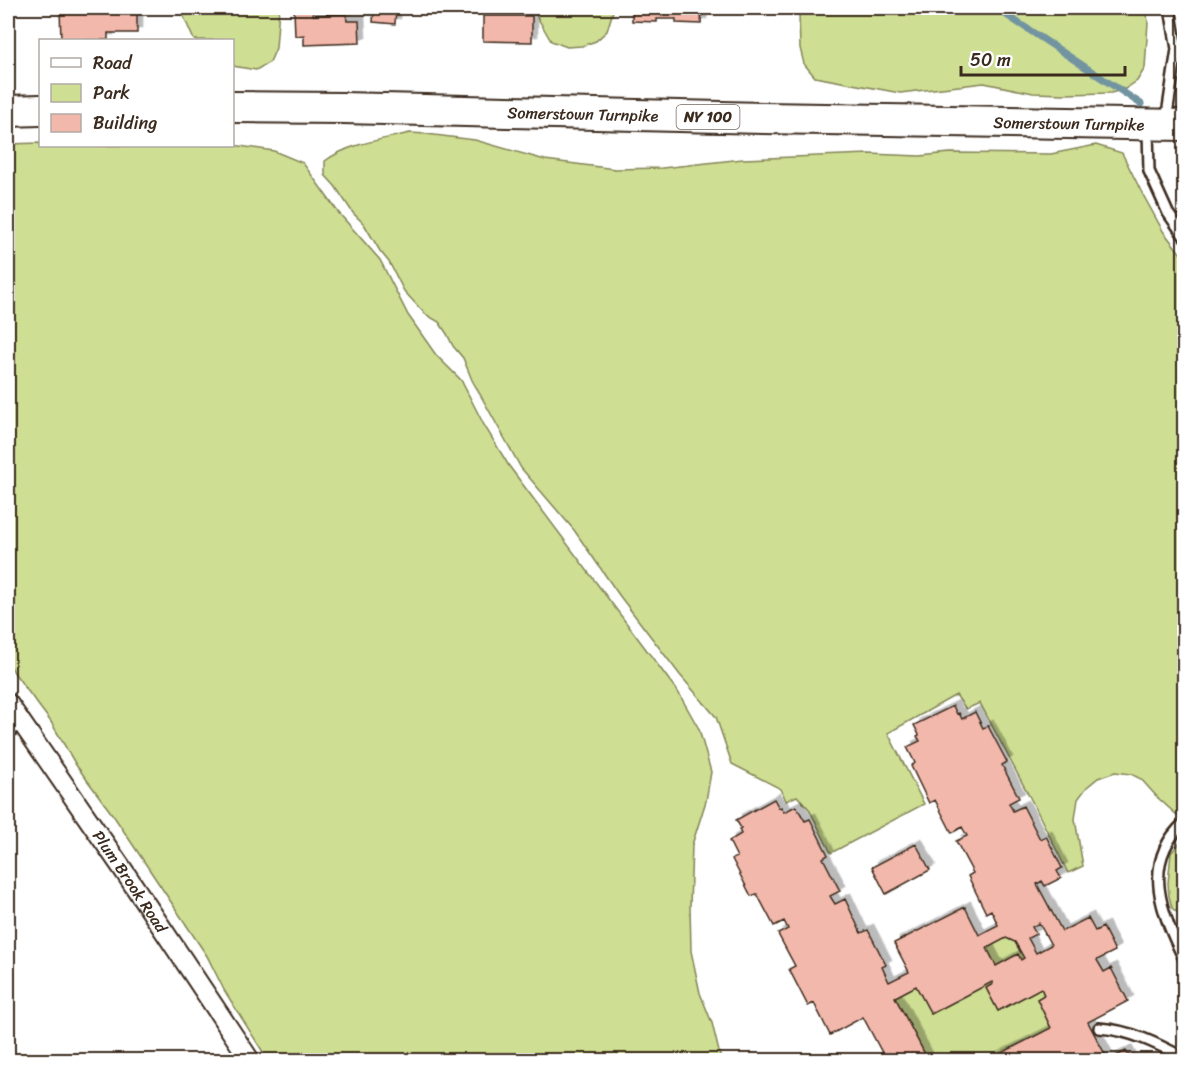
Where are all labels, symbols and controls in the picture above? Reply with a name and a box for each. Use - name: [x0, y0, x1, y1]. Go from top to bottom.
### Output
- legend: [39, 39, 234, 147]
- scale bar: [961, 39, 1124, 77]
- text: 50 m: [970, 44, 1011, 76]
- text: Road: [93, 47, 133, 79]
- text: Park: [93, 77, 130, 109]
- street label: Somerstown Turnpike: [507, 98, 659, 131]
- road number: NY 100: [676, 105, 740, 129]
- text: Building: [93, 107, 157, 139]
- street label: Somerstown Turnpike: [993, 108, 1145, 139]
- street label: Plum Brook Road: [85, 824, 176, 940]

